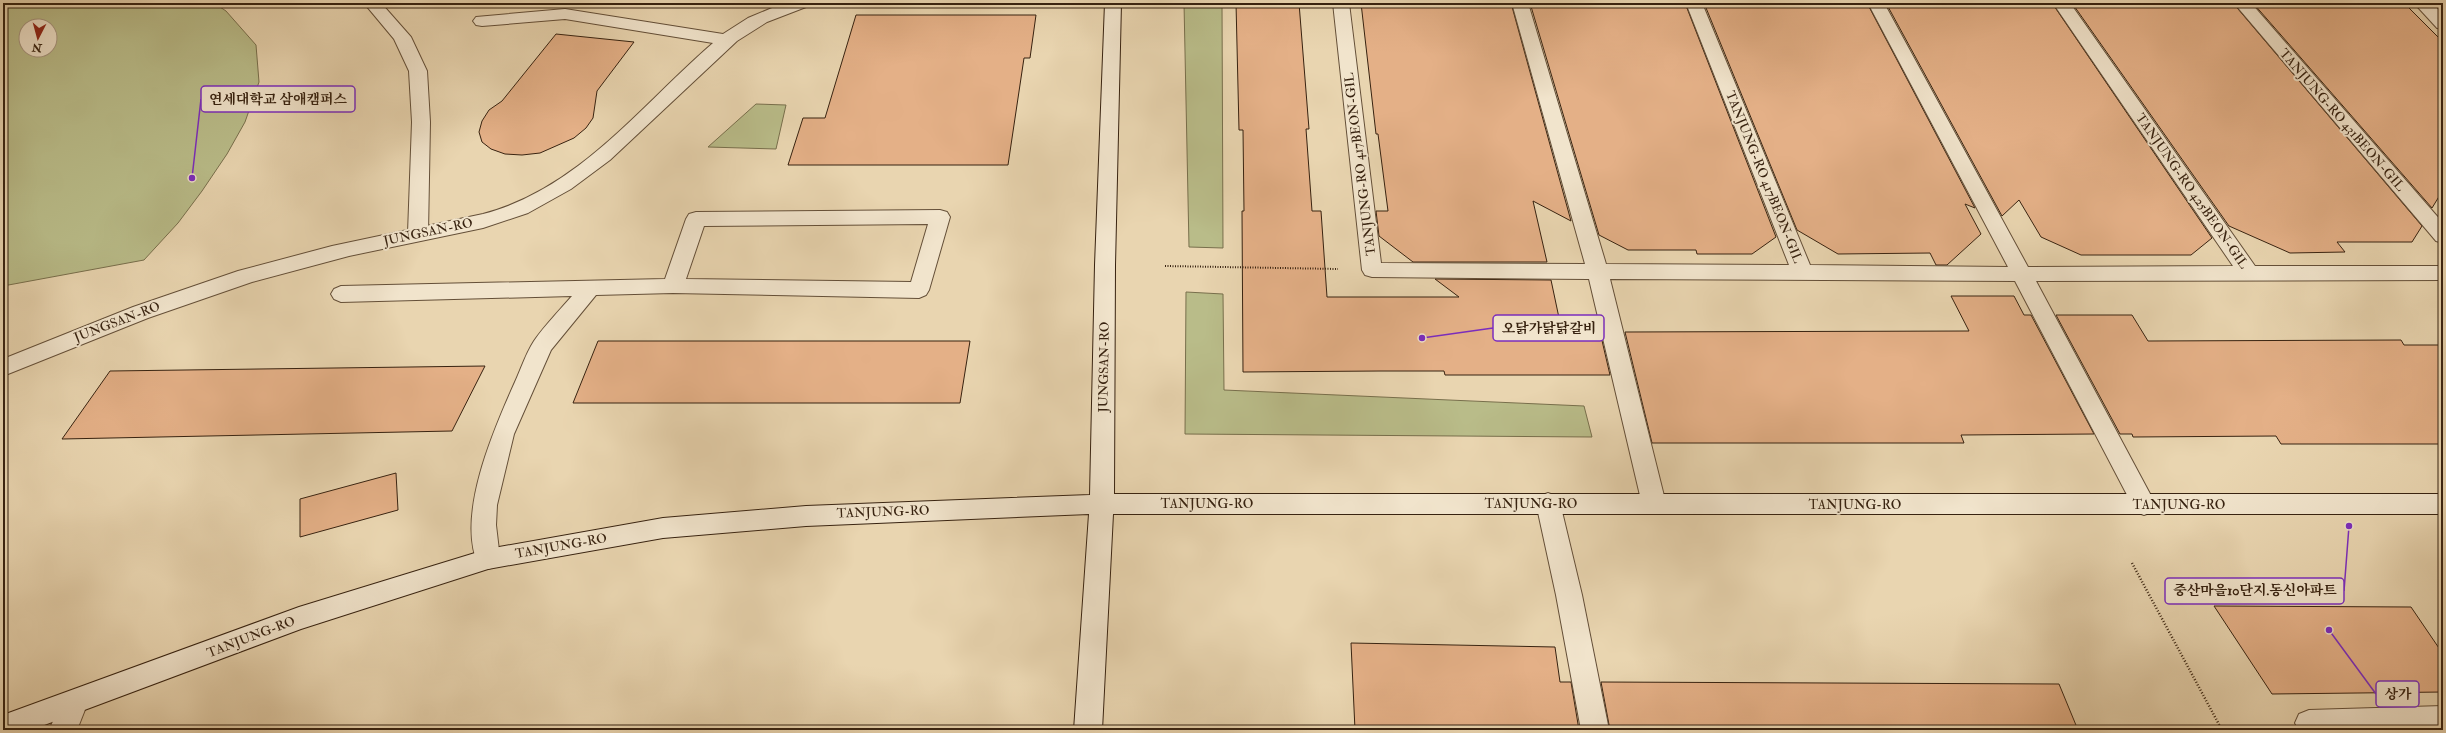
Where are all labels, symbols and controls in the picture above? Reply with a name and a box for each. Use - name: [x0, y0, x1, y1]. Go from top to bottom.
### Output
- north arrow: [18, 18, 58, 58]
- text: N: [30, 40, 44, 55]
- street label: TANJUNG-RO 431BEON-GIL: [2276, 46, 2408, 195]
- street label: TANJUNG-RO 417BEON-GIL: [1341, 71, 1379, 256]
- callout: 연세대학교 삼애캠퍼스: [201, 86, 355, 112]
- street label: TANJUNG-RO 417BEON-GIL: [1722, 89, 1806, 266]
- text: 연세대학교 삼애캠퍼스: [209, 91, 348, 108]
- street label: TANJUNG-RO 425BEON-GIL: [2132, 110, 2252, 272]
- street label: JUNGSAN-RO: [381, 215, 474, 249]
- street label: JUNGSAN-RO: [71, 298, 162, 346]
- callout: 오닭가닭닭갈비: [1493, 315, 1604, 341]
- text: 오닭가닭닭갈비: [1502, 320, 1596, 337]
- street label: JUNGSAN-RO: [1095, 321, 1113, 414]
- street label: TANJUNG-RO: [1161, 496, 1253, 512]
- street label: TANJUNG-RO: [1485, 496, 1577, 512]
- street label: TANJUNG-RO: [1809, 497, 1901, 513]
- street label: TANJUNG-RO: [2133, 497, 2225, 513]
- street label: TANJUNG-RO: [836, 502, 930, 522]
- street label: TANJUNG-RO: [514, 530, 608, 562]
- callout: 중산마을10단지.동신아파트: [2165, 578, 2344, 604]
- text: 중산마을10단지.동신아파트: [2173, 582, 2337, 599]
- street label: TANJUNG-RO: [205, 613, 297, 661]
- callout: 상가: [2376, 681, 2419, 707]
- text: 상가: [2384, 686, 2412, 703]

